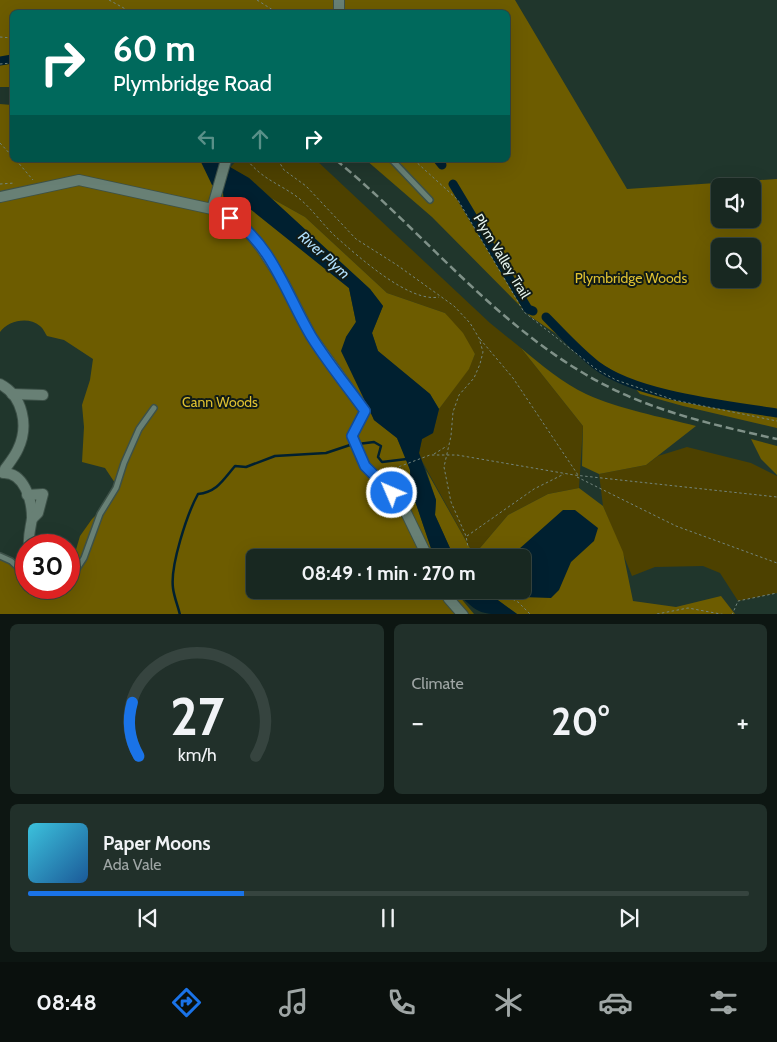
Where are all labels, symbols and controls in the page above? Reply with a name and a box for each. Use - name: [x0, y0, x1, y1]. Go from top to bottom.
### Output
- text: 60 m: [113, 27, 196, 70]
- icon: right: [30, 30, 95, 95]
- text: Plymbridge Road: [113, 70, 272, 97]
- icon: left: [193, 125, 221, 153]
- icon: ahead: [246, 125, 274, 153]
- icon: right: [299, 125, 327, 153]
- map controls: [711, 178, 761, 288]
- button: sound: [711, 178, 761, 228]
- pin: [209, 197, 251, 239]
- icon: arrive: [216, 204, 244, 232]
- street label: Plym Valley Trail: [470, 210, 535, 302]
- water label: River Plym: [295, 227, 353, 283]
- button: search: [711, 238, 761, 288]
- park label: Plymbridge Woods: [575, 269, 687, 287]
- park label: Cann Woods: [182, 393, 258, 411]
- position arrow: [365, 466, 417, 518]
- speed limit sign: 30: [15, 534, 80, 599]
- text: 08:49 · 1 min · 270 m: [301, 562, 476, 585]
- text: Climate: [412, 674, 464, 693]
- text: 27: [170, 685, 224, 748]
- text: 20°: [551, 698, 609, 745]
- text: −: [412, 705, 424, 739]
- text: +: [737, 705, 749, 739]
- text: km/h: [177, 744, 216, 765]
- text: Paper Moons: [103, 832, 211, 855]
- text: Ada Vale: [103, 855, 162, 874]
- icon: previous: [134, 904, 162, 932]
- icon: pause: [374, 904, 402, 932]
- icon: next: [615, 904, 643, 932]
- icon: directions: [169, 985, 204, 1020]
- icon: music: [276, 985, 311, 1020]
- icon: phone: [384, 985, 419, 1020]
- icon: climate: [491, 985, 526, 1020]
- icon: car: [598, 985, 633, 1020]
- icon: filters: [706, 985, 741, 1020]
- text: 08:48: [36, 989, 97, 1016]

